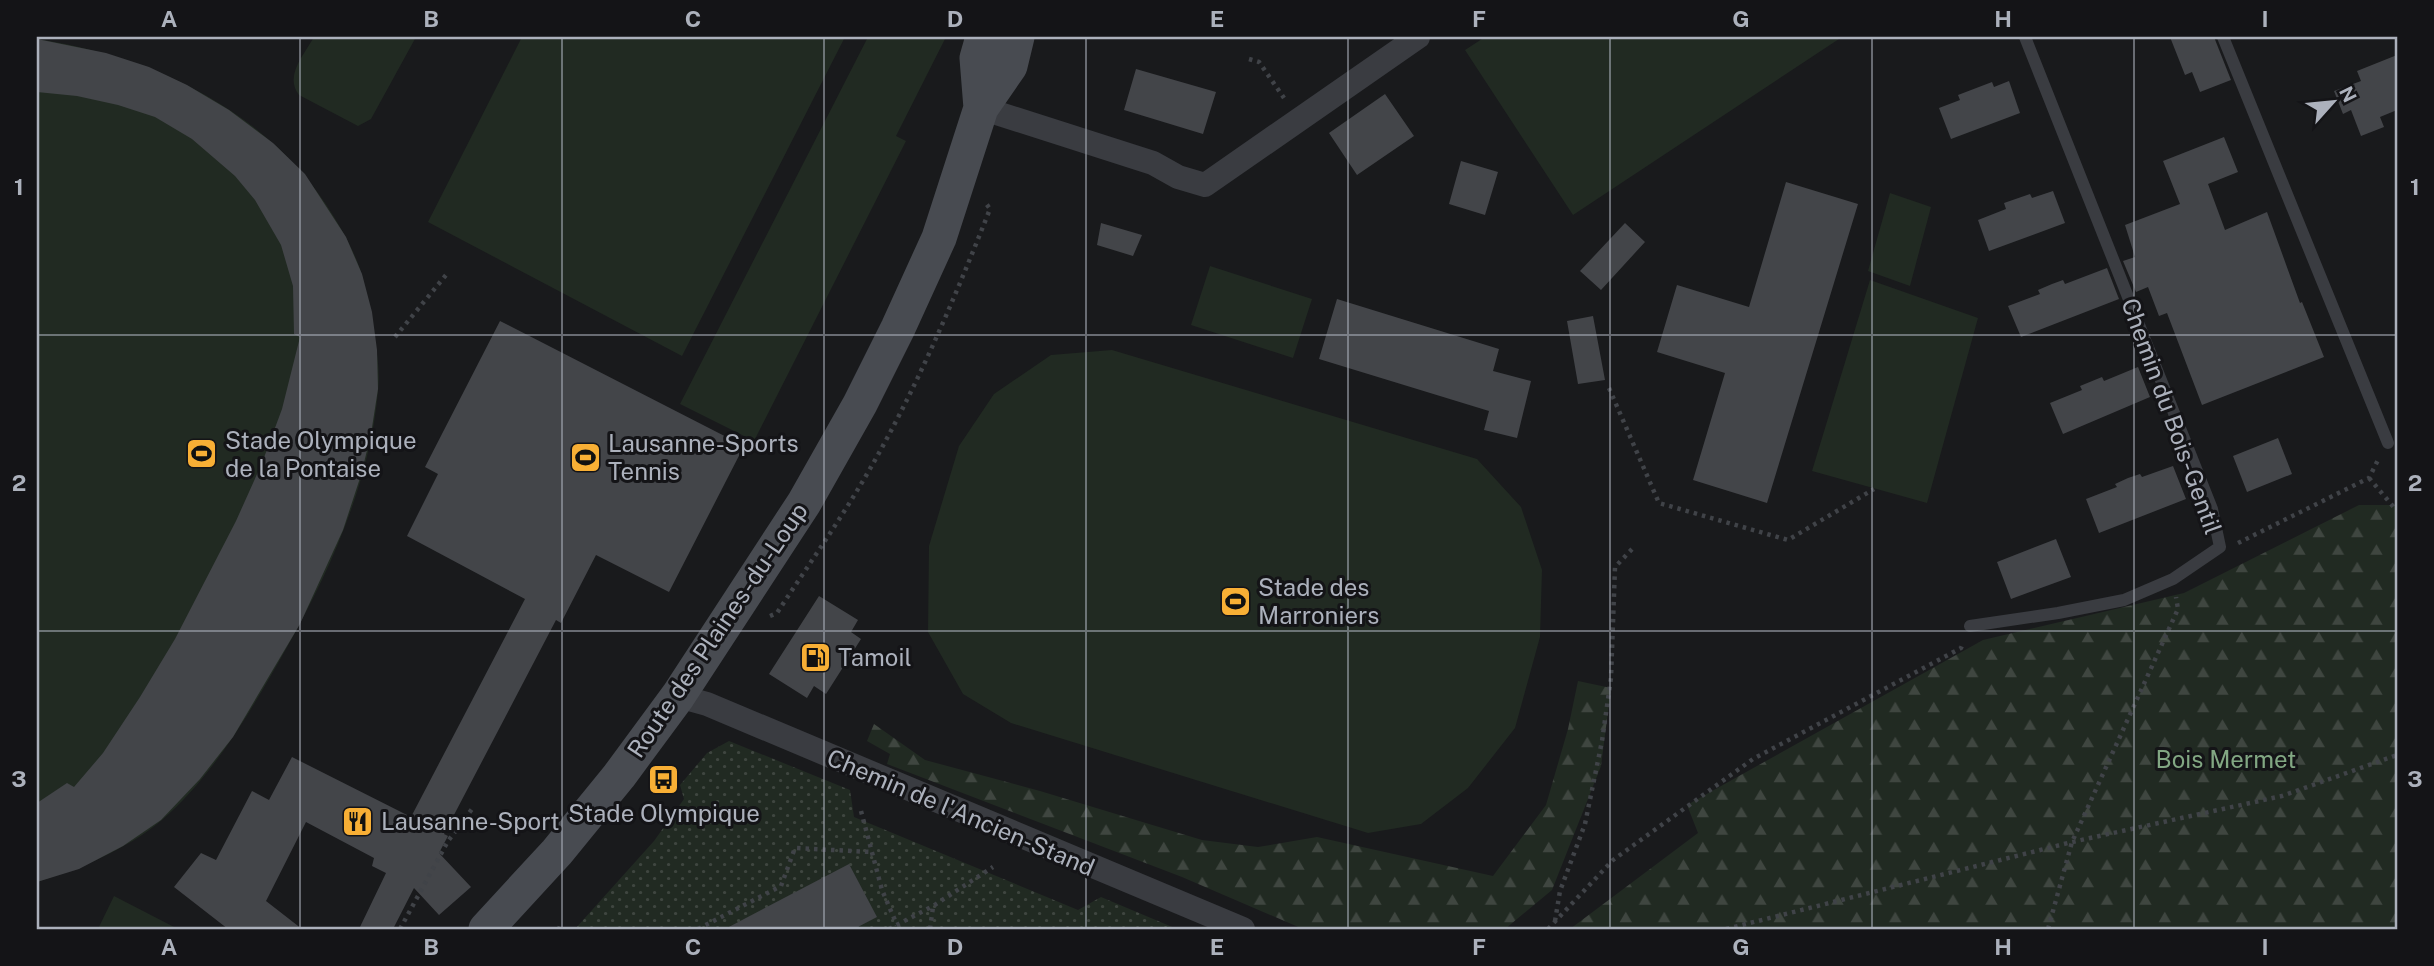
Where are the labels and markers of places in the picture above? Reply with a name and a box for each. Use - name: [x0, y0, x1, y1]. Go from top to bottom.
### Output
- place label: Stade Olympique de la Pontaise: [225, 426, 417, 482]
- place label: Lausanne-Sports Tennis: [608, 429, 799, 485]
- sports icon: Stade Olympique de la Pontaise: [185, 437, 219, 471]
- sports icon: Lausanne-Sports Tennis: [568, 440, 602, 474]
- place label: Stade des Marroniers: [1258, 573, 1379, 629]
- sports icon: Stade des Marroniers: [1218, 584, 1252, 618]
- fuel station icon: Tamoil: [798, 640, 832, 674]
- place label: Tamoil: [838, 643, 912, 671]
- bus stop icon: Stade Olympique: [647, 762, 681, 796]
- place label: Stade Olympique: [568, 799, 760, 827]
- restaurant icon: Lausanne-Sport: [341, 804, 375, 838]
- place label: Lausanne-Sport: [381, 807, 560, 835]

